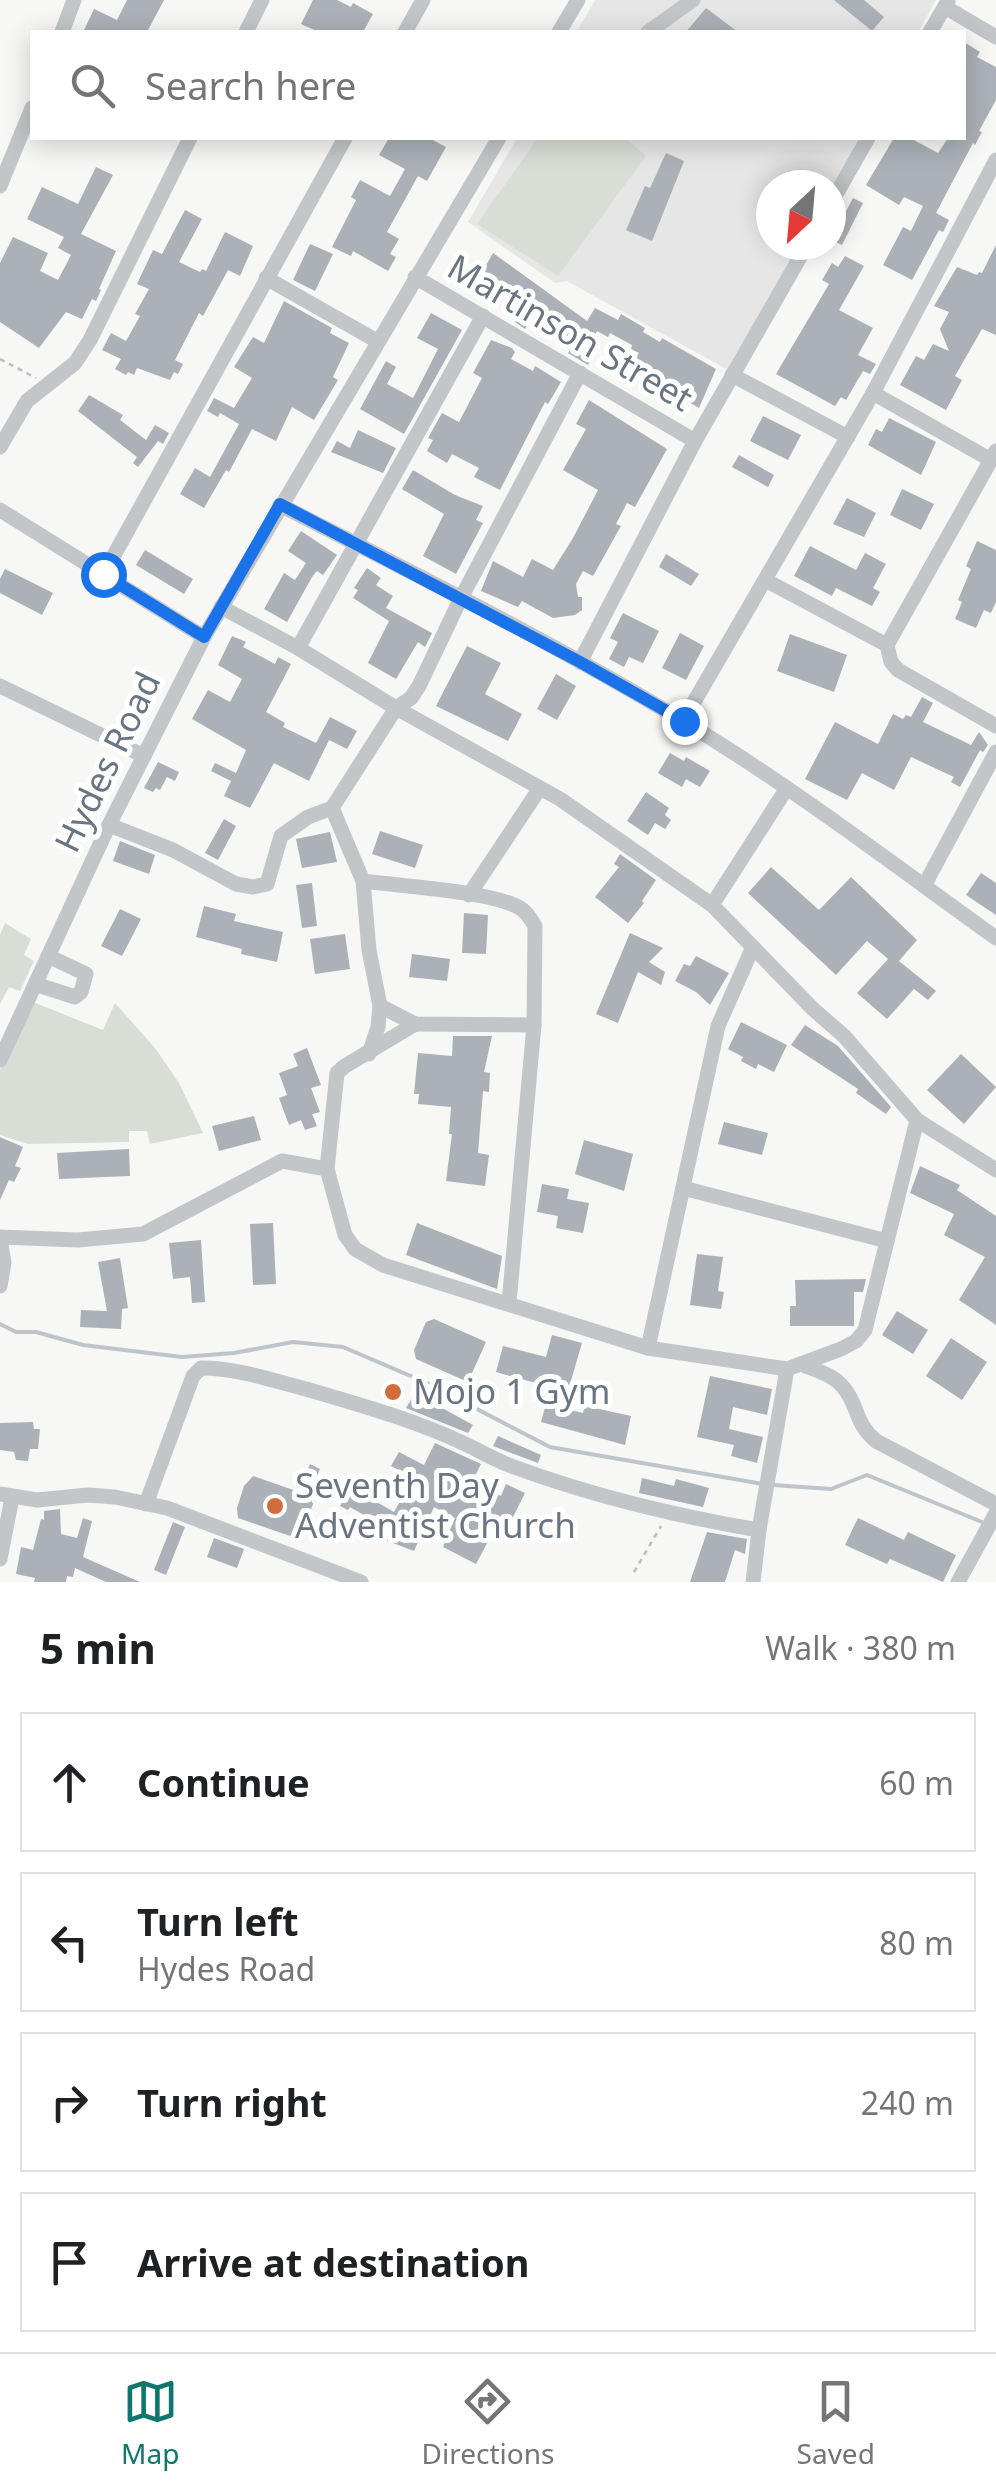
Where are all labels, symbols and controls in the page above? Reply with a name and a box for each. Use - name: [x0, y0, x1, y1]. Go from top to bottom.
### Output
- search box: [30, 30, 966, 140]
- icon: search: [65, 58, 120, 113]
- text: Search here: [145, 59, 356, 111]
- north arrow: [756, 170, 846, 260]
- street label: Martinson Street: [440, 242, 702, 421]
- route start: [81, 552, 127, 598]
- street label: Hydes Road: [43, 663, 171, 859]
- route end: [662, 699, 708, 745]
- place label: Mojo 1 Gym: [413, 1367, 610, 1414]
- marker: Mojo 1 Gym: [382, 1381, 404, 1403]
- place label: Seventh Day Adventist Church: [295, 1461, 576, 1548]
- marker: Seventh Day Adventist Church: [264, 1495, 286, 1517]
- text: 5 min: [40, 1619, 156, 1676]
- text: Walk · 380 m: [765, 1626, 956, 1669]
- icon: ahead: [42, 1755, 97, 1810]
- text: Continue: [137, 1756, 310, 1808]
- text: 60 m: [879, 1761, 954, 1804]
- text: Turn left: [137, 1895, 299, 1947]
- icon: left: [42, 1915, 97, 1970]
- text: 80 m: [879, 1921, 954, 1964]
- text: Hydes Road: [137, 1947, 315, 1990]
- icon: right: [42, 2075, 97, 2130]
- text: Turn right: [137, 2076, 327, 2128]
- text: 240 m: [861, 2081, 954, 2124]
- icon: arrive: [42, 2235, 97, 2290]
- text: Arrive at destination: [137, 2236, 529, 2288]
- tab: Map: [121, 2374, 179, 2472]
- tab: Directions: [422, 2374, 554, 2472]
- tab: Saved: [797, 2374, 875, 2472]

